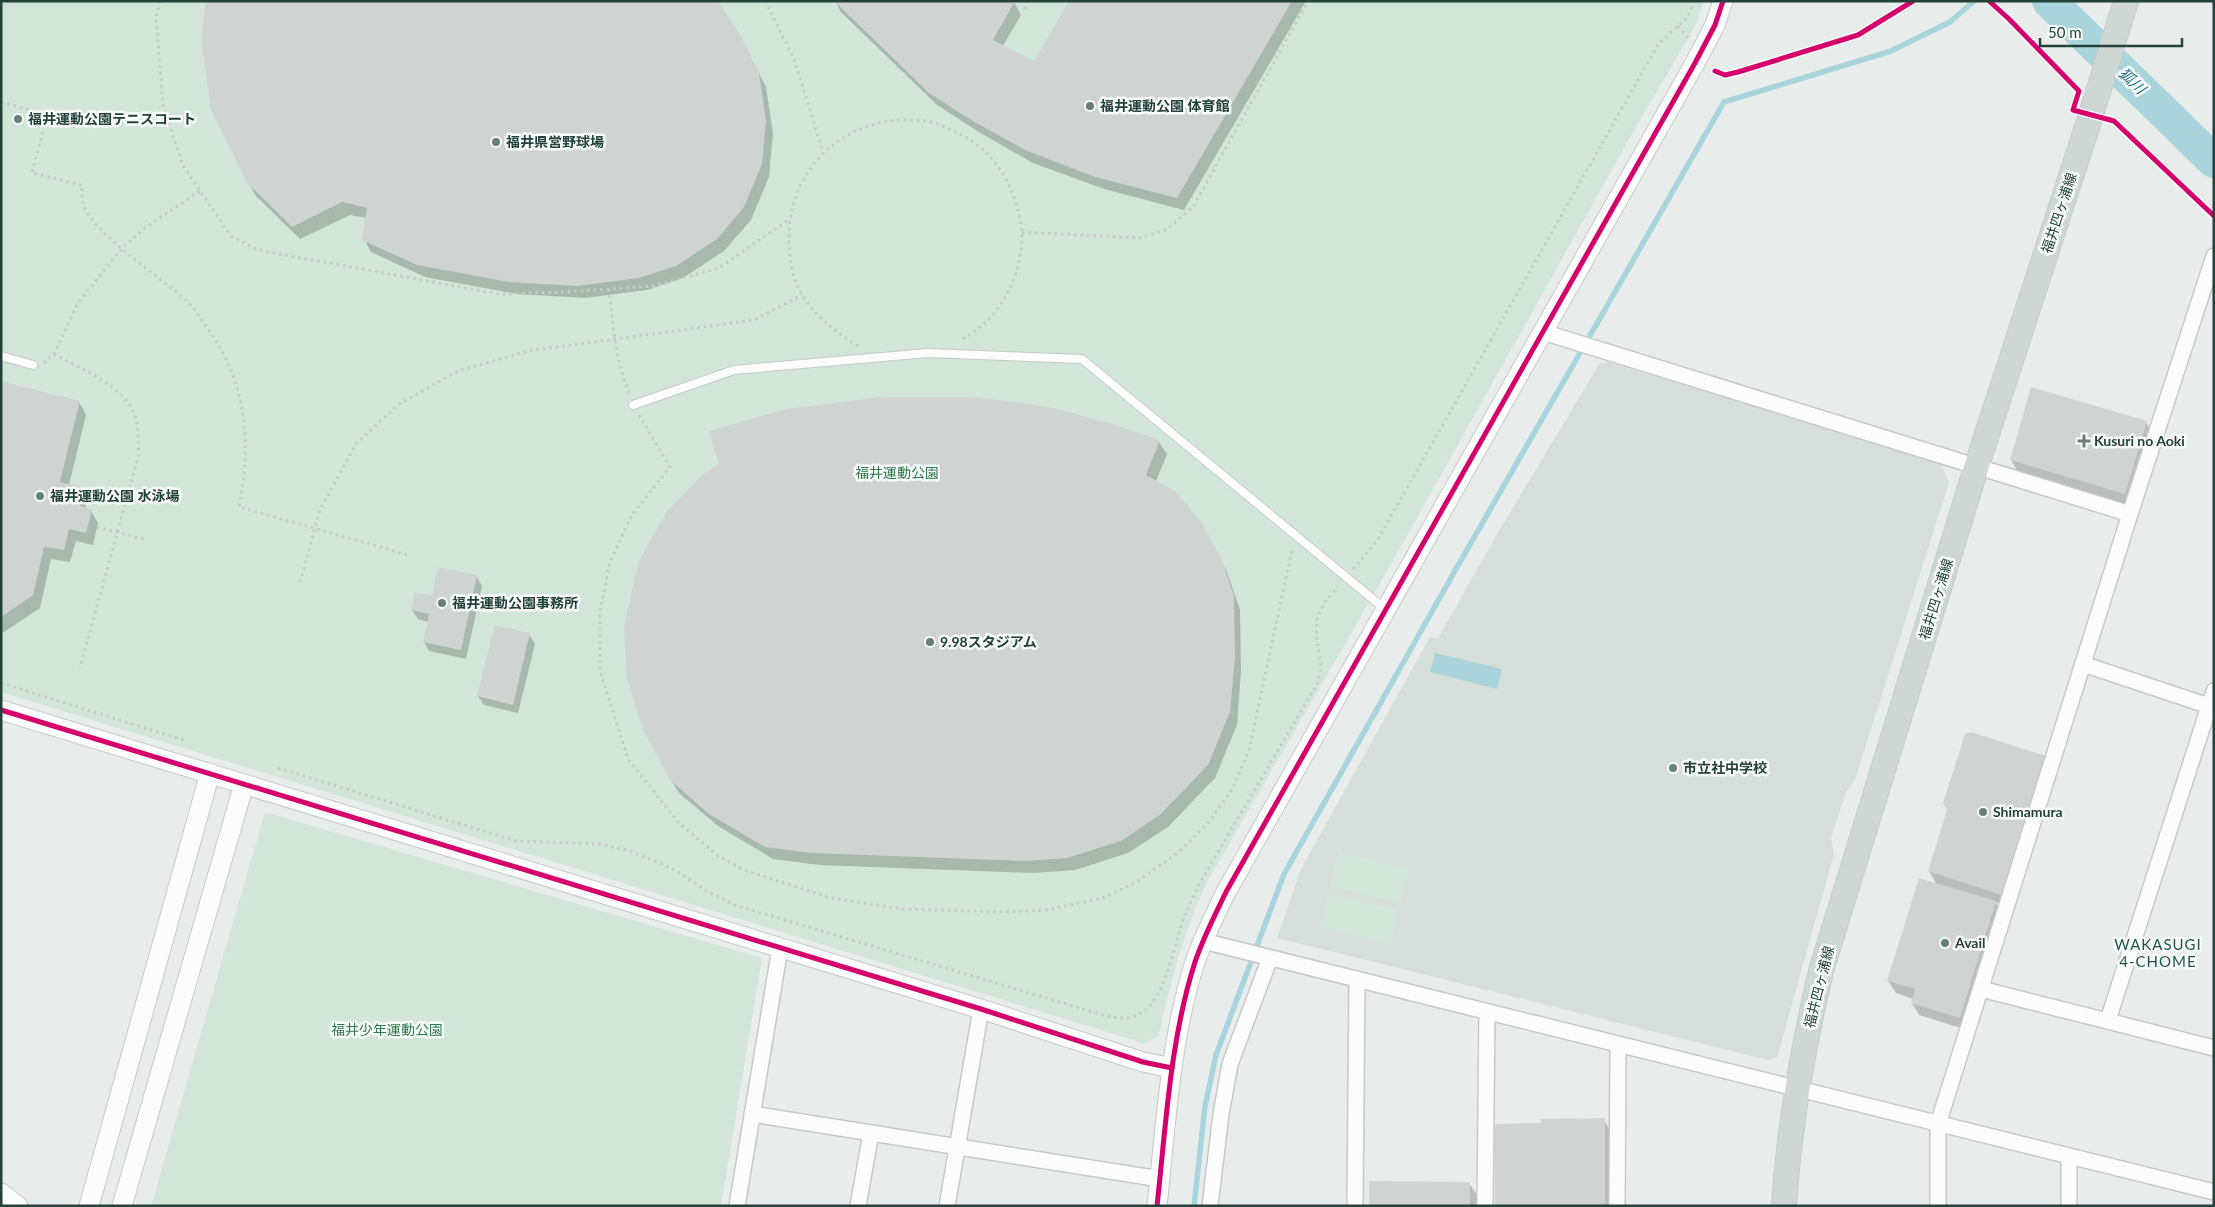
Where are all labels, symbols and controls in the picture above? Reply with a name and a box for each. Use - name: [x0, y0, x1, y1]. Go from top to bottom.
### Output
- scale bar: [2040, 15, 2182, 47]
- text: 50 m: [2048, 23, 2082, 41]
- water label: 狐川: [2116, 63, 2151, 99]
- place label: 福井運動公園 体育館: [1100, 97, 1229, 114]
- marker: 福井運動公園 体育館: [1084, 100, 1096, 112]
- place label: 福井運動公園テニスコート: [28, 110, 196, 127]
- marker: 福井運動公園テニスコート: [12, 113, 24, 125]
- place label: 福井県営野球場: [506, 133, 604, 150]
- marker: 福井県営野球場: [490, 136, 502, 148]
- street label: 福井四ヶ浦線: [2037, 170, 2080, 255]
- place label: Kusuri no Aoki: [2094, 432, 2185, 449]
- marker: Kusuri no Aoki: [2078, 435, 2090, 447]
- park label: 福井運動公園: [855, 464, 939, 481]
- place label: 福井運動公園 水泳場: [50, 487, 179, 504]
- marker: 福井運動公園 水泳場: [34, 490, 46, 502]
- street label: 福井四ヶ浦線: [1915, 556, 1956, 642]
- place label: 福井運動公園事務所: [452, 594, 578, 611]
- marker: 福井運動公園事務所: [436, 597, 448, 609]
- place label: 9.98スタジアム: [940, 633, 1037, 650]
- marker: 9.98スタジアム: [924, 636, 936, 648]
- place label: 市立社中学校: [1683, 759, 1767, 776]
- marker: 市立社中学校: [1667, 762, 1679, 774]
- place label: Shimamura: [1993, 803, 2063, 820]
- marker: Shimamura: [1977, 806, 1989, 818]
- place label: Avail: [1954, 934, 1986, 951]
- district label: WAKASUGI 4-CHOME: [2114, 935, 2202, 970]
- marker: Avail: [1939, 937, 1951, 949]
- street label: 福井四ヶ浦線: [1800, 944, 1837, 1030]
- park label: 福井少年運動公園: [331, 1021, 443, 1038]

